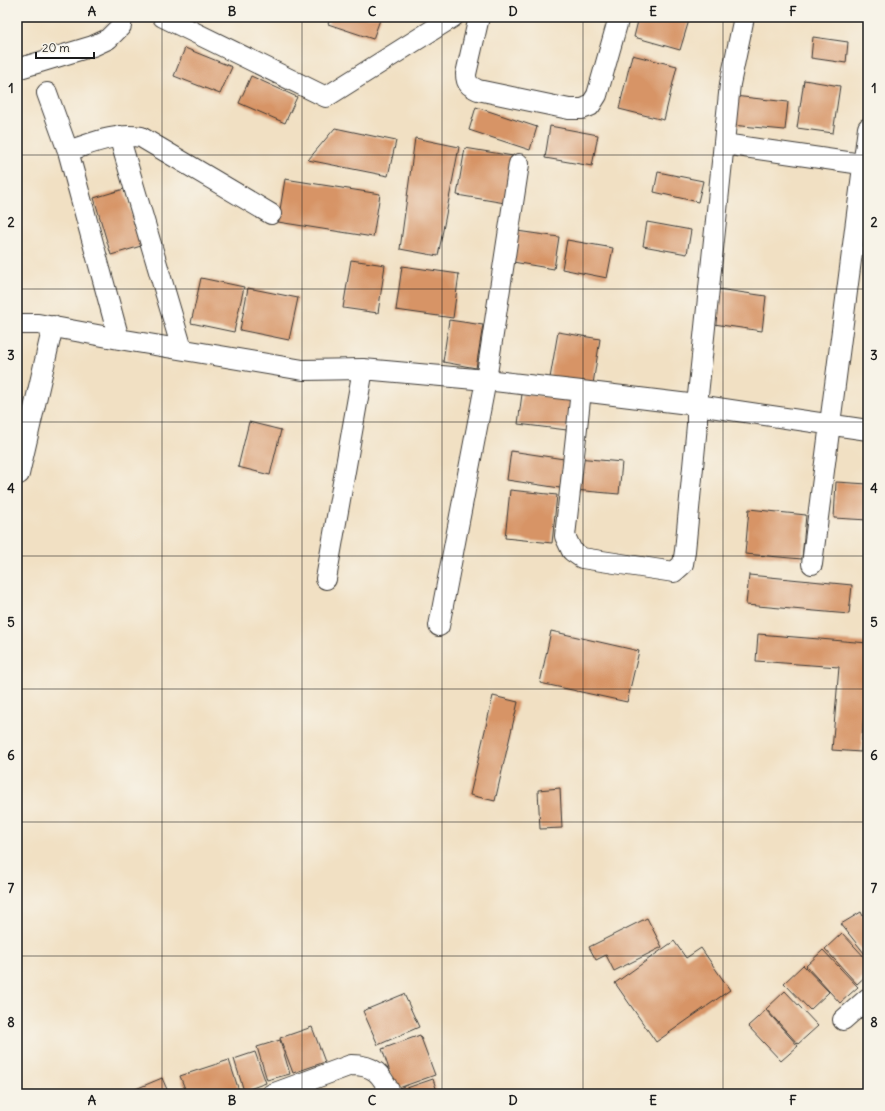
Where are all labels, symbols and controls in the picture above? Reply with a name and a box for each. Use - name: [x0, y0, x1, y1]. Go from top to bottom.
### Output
- text: A: [88, 3, 97, 20]
- text: B: [228, 3, 237, 20]
- text: C: [368, 3, 377, 20]
- text: D: [508, 3, 518, 20]
- text: E: [649, 3, 657, 20]
- text: F: [789, 3, 797, 20]
- scale bar: [36, 34, 94, 60]
- text: 20 m: [42, 40, 70, 55]
- text: 1: [8, 80, 14, 97]
- text: 1: [871, 80, 877, 97]
- text: 2: [7, 214, 15, 231]
- text: 2: [870, 214, 878, 231]
- text: 3: [7, 347, 15, 364]
- text: 3: [870, 347, 878, 364]
- text: 4: [7, 480, 15, 497]
- text: 4: [870, 480, 878, 497]
- text: 5: [7, 614, 15, 631]
- text: 5: [870, 614, 878, 631]
- text: 6: [7, 747, 15, 764]
- text: 6: [870, 747, 878, 764]
- text: 7: [8, 880, 15, 897]
- text: 7: [871, 880, 878, 897]
- text: 8: [7, 1014, 15, 1031]
- text: 8: [870, 1014, 878, 1031]
- text: A: [88, 1092, 97, 1109]
- text: B: [228, 1092, 237, 1109]
- text: C: [368, 1092, 377, 1109]
- text: D: [508, 1092, 518, 1109]
- text: E: [649, 1092, 657, 1109]
- text: F: [789, 1092, 797, 1109]

